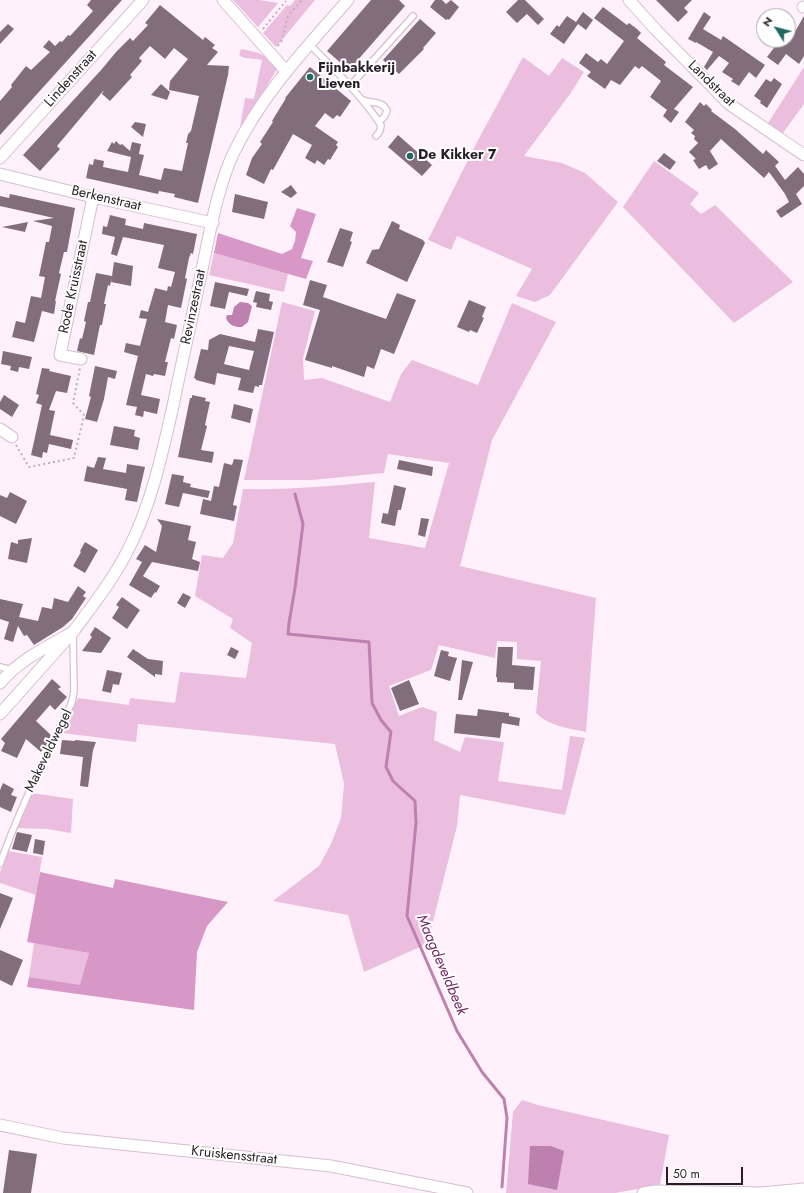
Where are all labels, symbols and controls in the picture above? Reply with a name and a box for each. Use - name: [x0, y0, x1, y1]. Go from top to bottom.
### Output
- north arrow: [756, 8, 796, 48]
- text: N: [758, 13, 776, 30]
- street label: Lindenstraat: [41, 47, 101, 111]
- street label: Landstraat: [684, 57, 738, 111]
- place label: Fijnbakkerij Lieven: [318, 61, 395, 94]
- marker: Fijnbakkerij Lieven: [305, 72, 315, 82]
- place label: De Kikker 7: [418, 148, 496, 164]
- marker: De Kikker 7: [405, 151, 415, 161]
- street label: Berkenstraat: [70, 183, 142, 215]
- street label: Rode Kruisstraat: [56, 239, 92, 335]
- street label: Revinzestraat: [178, 268, 210, 346]
- street label: Makeveldwegel: [22, 707, 76, 795]
- water label: Maagdeveldbeek: [412, 912, 470, 1018]
- street label: Kruiskensstraat: [190, 1143, 278, 1169]
- scale bar: [668, 1159, 745, 1185]
- text: 50 m: [673, 1165, 700, 1183]

